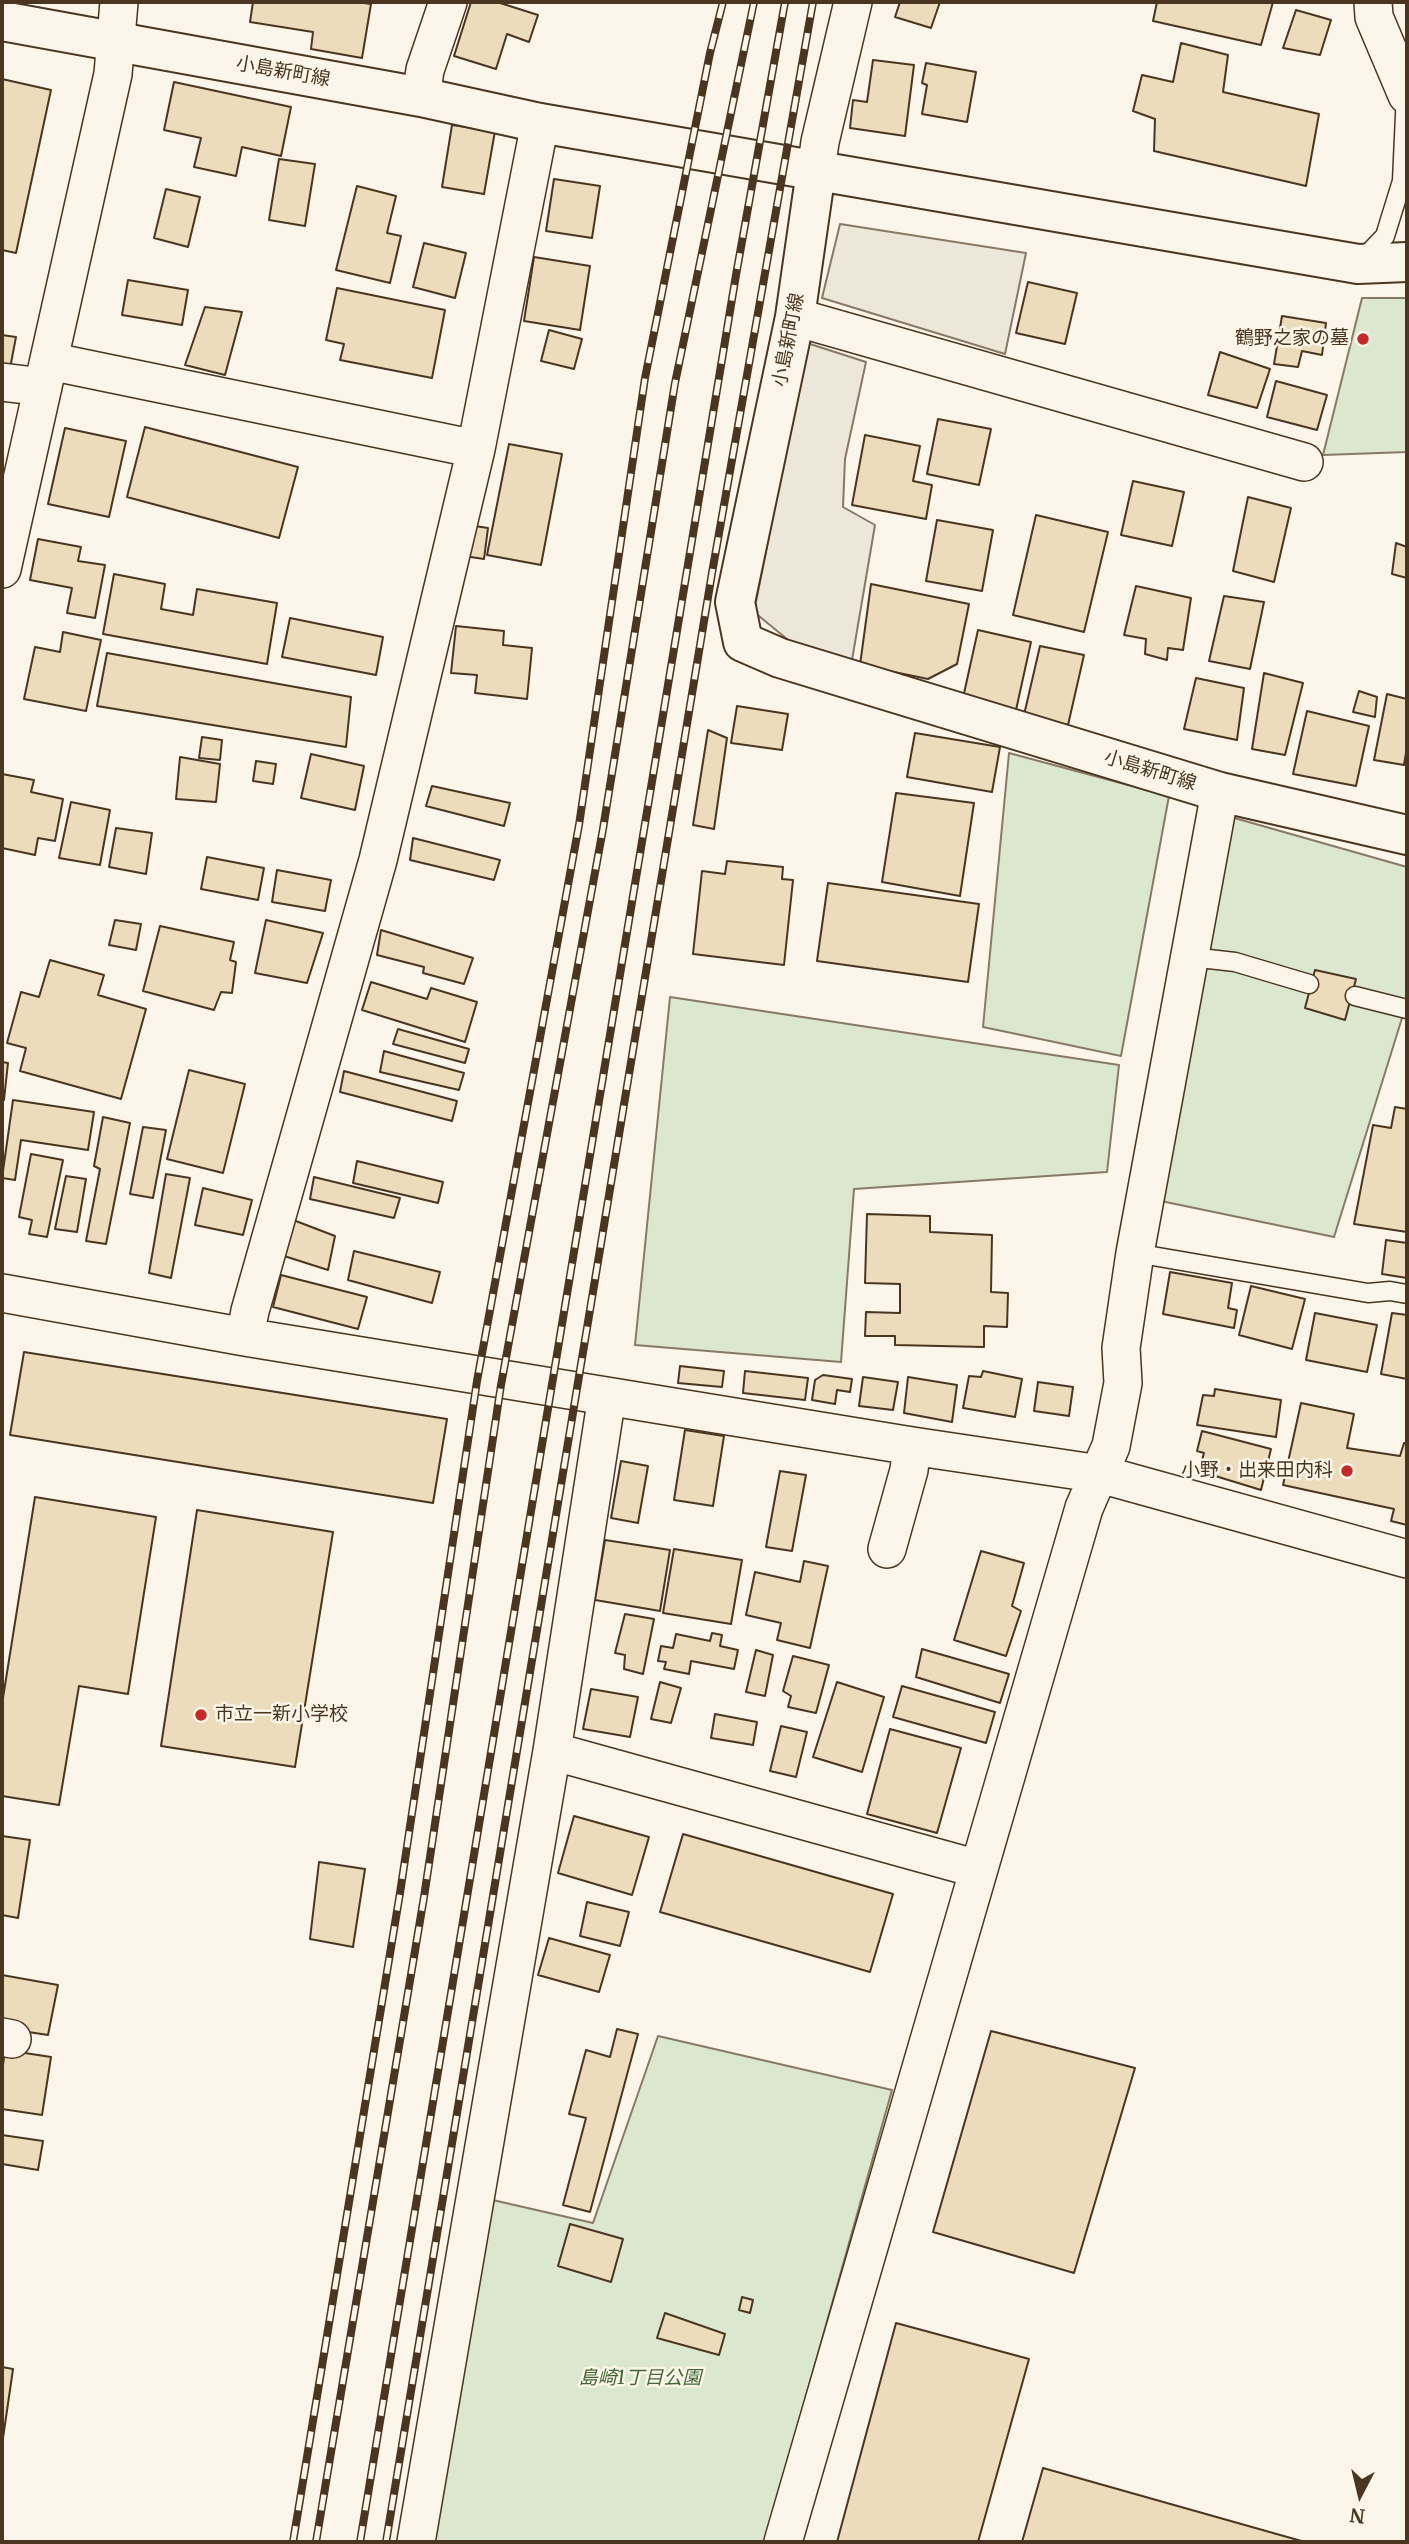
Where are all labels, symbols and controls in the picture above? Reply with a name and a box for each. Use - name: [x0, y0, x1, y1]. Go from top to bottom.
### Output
- street label: 小島新町線: [234, 53, 332, 91]
- street label: 小島新町線: [769, 291, 809, 389]
- place label: 鶴野之家の墓: [1235, 328, 1349, 350]
- marker: 鶴野之家の墓: [1355, 331, 1371, 347]
- street label: 小島新町線: [1101, 746, 1199, 796]
- place label: 小野・出来田内科: [1181, 1460, 1333, 1482]
- marker: 小野・出来田内科: [1339, 1463, 1355, 1479]
- place label: 市立一新小学校: [215, 1704, 348, 1726]
- marker: 市立一新小学校: [193, 1707, 209, 1723]
- park label: 島崎1丁目公園: [579, 2368, 701, 2390]
- north arrow: [1325, 2460, 1395, 2530]
- text: N: [1349, 2503, 1366, 2529]

